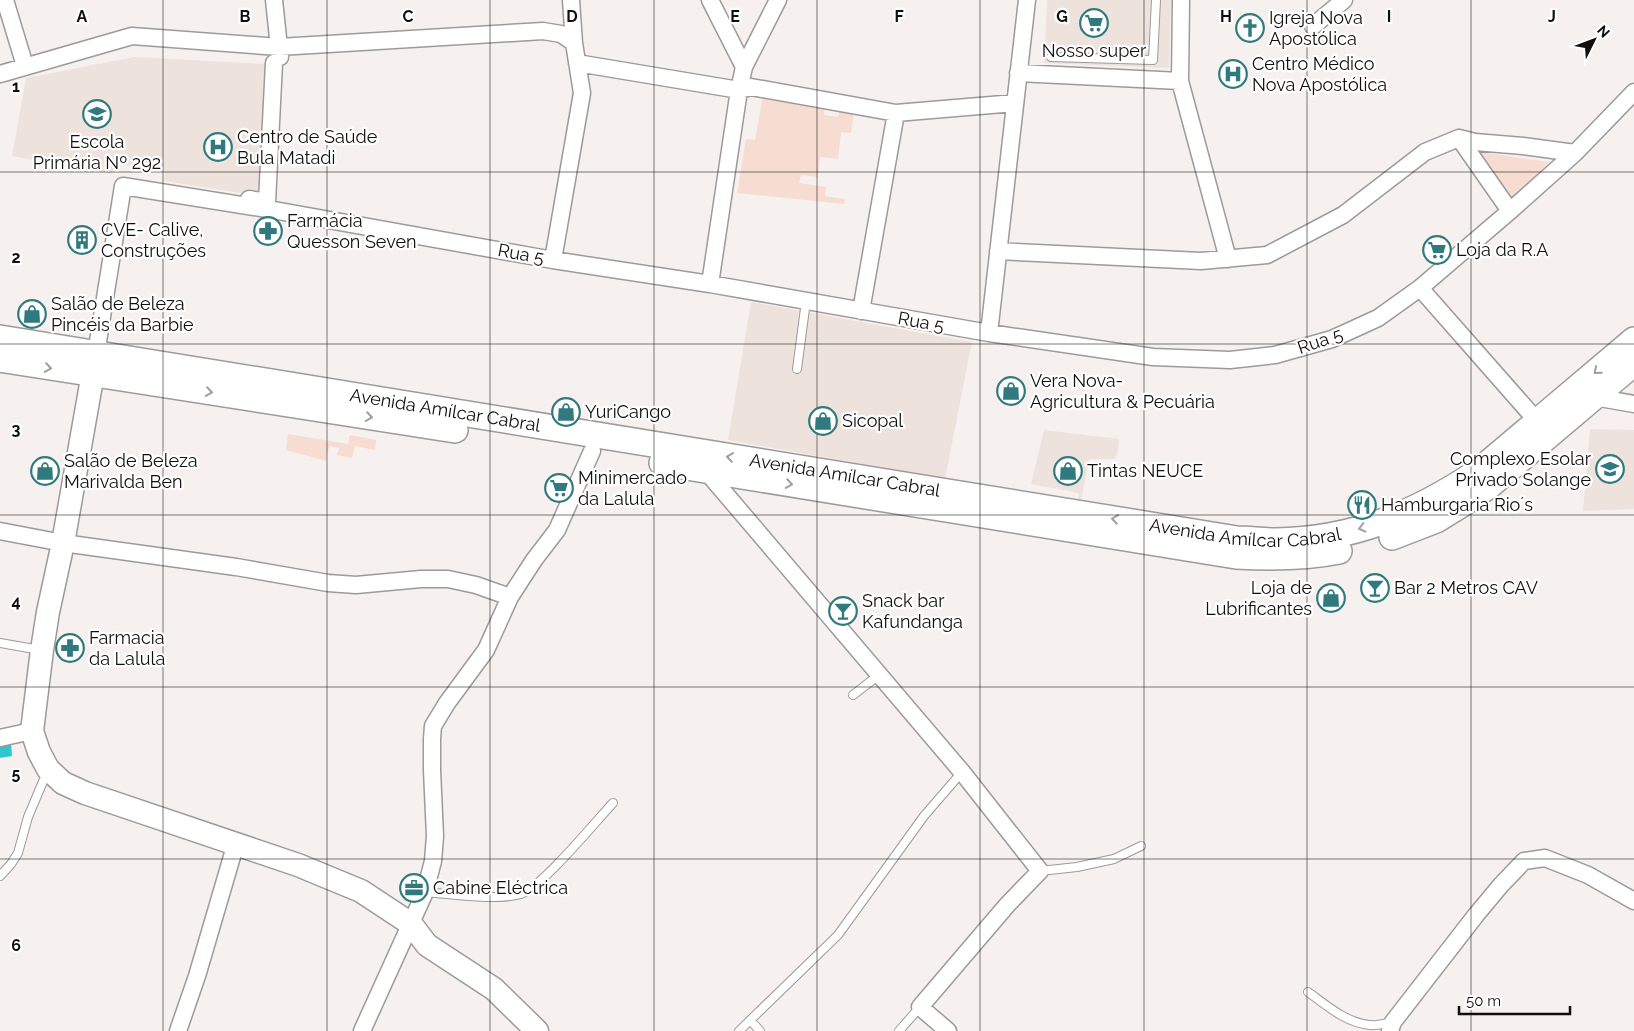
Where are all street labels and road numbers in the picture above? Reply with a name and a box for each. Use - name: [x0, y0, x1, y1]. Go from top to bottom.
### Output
- street label: Rua 5: [496, 239, 546, 268]
- street label: Rua 5: [896, 307, 946, 336]
- street label: Rua 5: [1294, 323, 1345, 358]
- street label: Avenida Amílcar Cabral: [348, 384, 542, 436]
- street label: Avenida Amílcar Cabral: [748, 449, 942, 501]
- street label: Avenida Amílcar Cabral: [1148, 514, 1343, 551]

